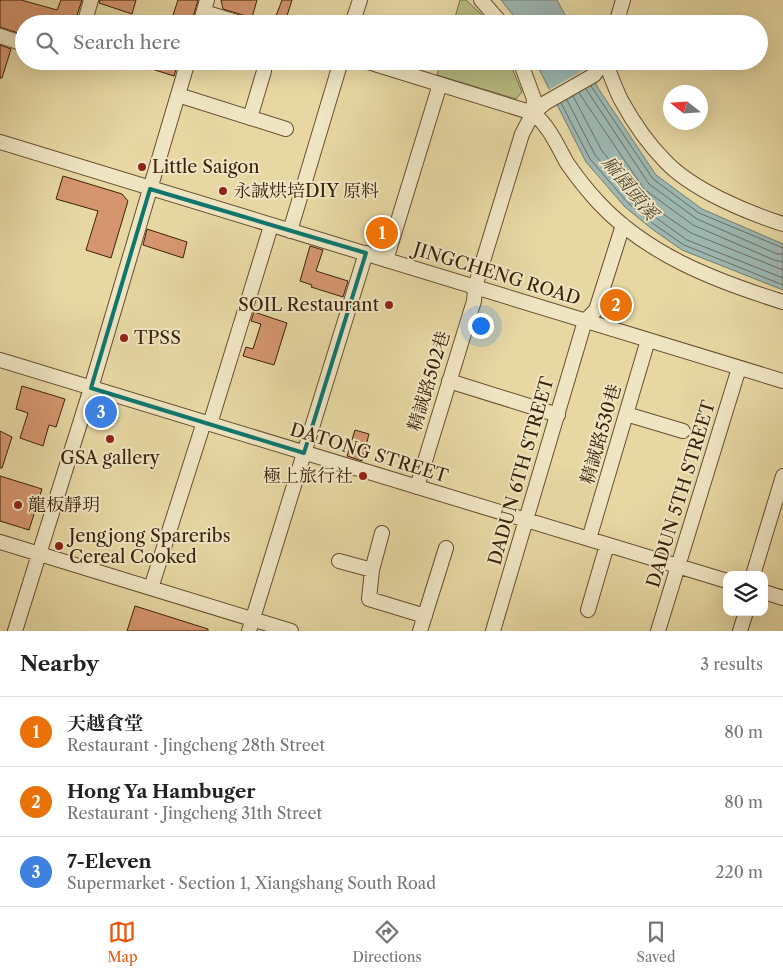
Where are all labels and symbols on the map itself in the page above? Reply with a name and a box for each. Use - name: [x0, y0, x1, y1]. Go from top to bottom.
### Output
- north arrow: [663, 85, 708, 130]
- water label: 麻園頭溪: [597, 151, 664, 226]
- place label: Little Saigon: [152, 156, 260, 178]
- marker: Little Saigon: [136, 161, 148, 173]
- place label: 永誠烘培DIY 原料: [233, 180, 379, 202]
- marker: 永誠烘培DIY 原料: [217, 185, 229, 197]
- pin: 1: [366, 214, 398, 252]
- street label: JINGCHENG ROAD: [408, 237, 583, 310]
- pin: 2: [600, 286, 632, 324]
- place label: SOIL Restaurant: [238, 294, 380, 316]
- marker: SOIL Restaurant: [383, 299, 395, 311]
- your location: [468, 313, 494, 339]
- place label: TPSS: [134, 327, 181, 349]
- street label: 精誠路502巷: [403, 328, 455, 434]
- marker: TPSS: [118, 332, 130, 344]
- street label: DADUN 6TH STREET: [484, 374, 559, 568]
- street label: 精誠路530巷: [576, 381, 626, 487]
- pin: 3: [85, 393, 117, 431]
- street label: DADUN 5TH STREET: [642, 397, 720, 590]
- street label: DATONG STREET: [287, 419, 451, 488]
- marker: GSA gallery: [104, 433, 116, 445]
- place label: GSA gallery: [60, 447, 161, 469]
- place label: 極上旅行社: [263, 465, 353, 487]
- marker: 極上旅行社: [357, 470, 369, 482]
- place label: 龍板靜玥: [28, 494, 100, 516]
- marker: 龍板靜玥: [12, 499, 24, 511]
- place label: Jengjong Spareribs Cereal Cooked: [66, 525, 231, 568]
- marker: Jengjong Spareribs Cereal Cooked: [53, 540, 65, 552]

